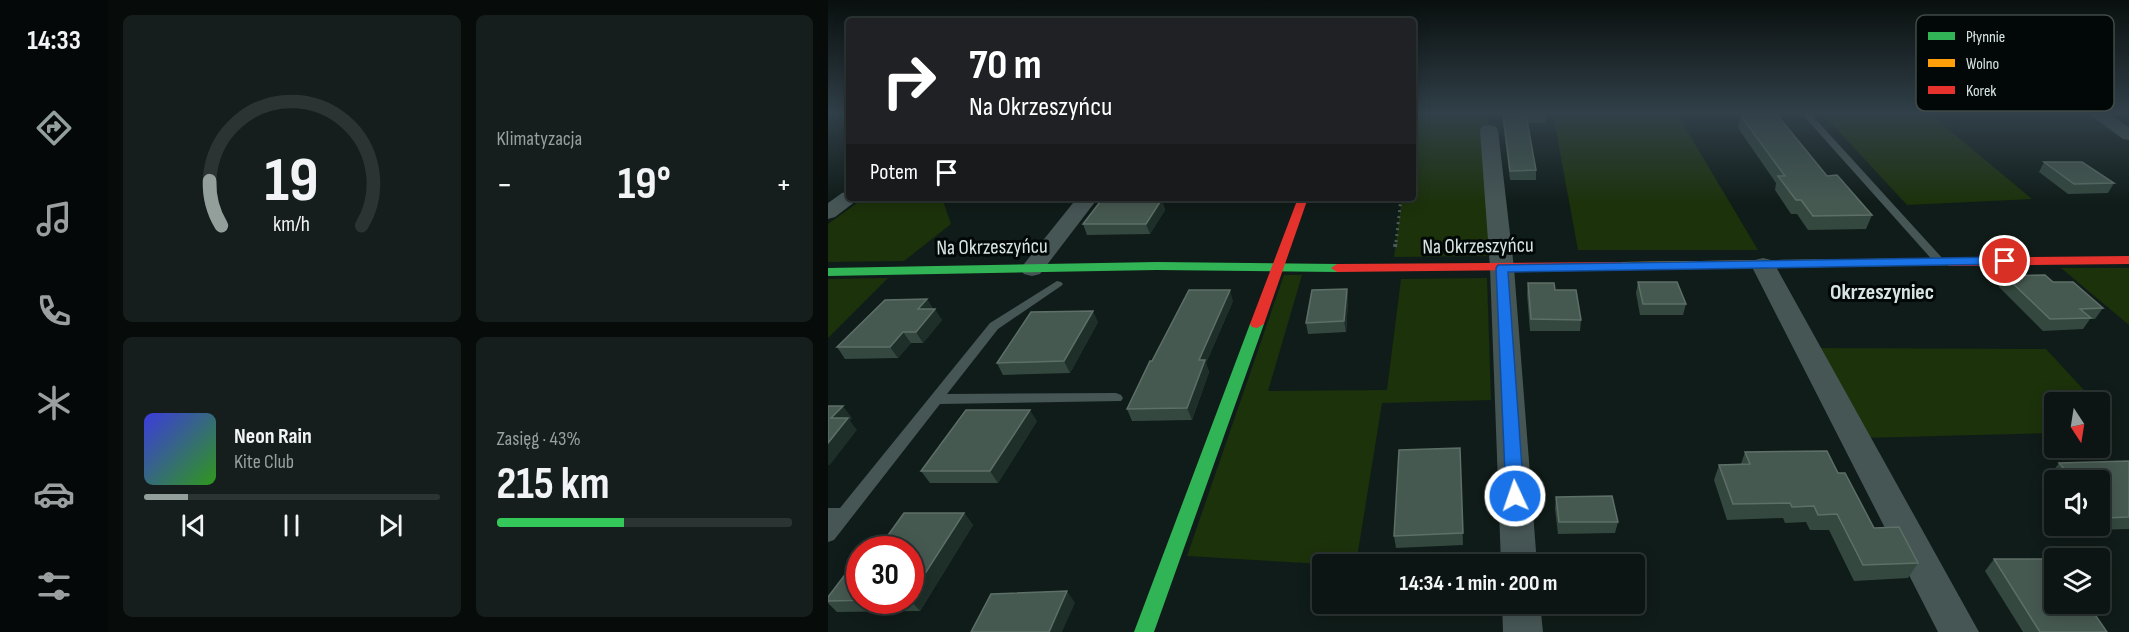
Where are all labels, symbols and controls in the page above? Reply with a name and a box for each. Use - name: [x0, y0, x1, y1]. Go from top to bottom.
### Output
- legend: [1916, 15, 2114, 111]
- text: 14:33: [27, 25, 81, 57]
- text: Płynnie: [1966, 28, 2005, 47]
- text: 70 m: [969, 40, 1042, 91]
- icon: right: [870, 42, 948, 120]
- text: Wolno: [1966, 55, 1999, 74]
- text: Korek: [1966, 82, 1996, 101]
- text: Na Okrzeszyńcu: [969, 91, 1112, 123]
- icon: directions: [33, 107, 75, 149]
- text: Klimatyzacja: [497, 127, 582, 151]
- text: 19: [265, 144, 319, 219]
- icon: arrive: [930, 156, 963, 189]
- text: 19°: [618, 157, 671, 212]
- text: Potem: [870, 159, 918, 186]
- text: −: [497, 165, 513, 205]
- text: +: [776, 165, 792, 205]
- icon: music: [33, 198, 75, 240]
- text: km/h: [273, 212, 310, 237]
- street label: Na Okrzeszyńcu: [1422, 233, 1534, 259]
- street label: Na Okrzeszyńcu: [936, 234, 1048, 260]
- pin: [1979, 235, 2030, 286]
- icon: arrive: [1988, 244, 2021, 277]
- district label: Okrzeszyniec: [1830, 279, 1934, 306]
- icon: phone: [33, 290, 75, 332]
- icon: climate: [33, 382, 75, 424]
- north arrow: [2044, 392, 2110, 458]
- map controls: [2044, 392, 2110, 614]
- text: Neon Rain: [234, 423, 312, 450]
- text: Zasięg · 43%: [497, 427, 581, 451]
- text: Kite Club: [234, 450, 294, 474]
- text: 215 km: [497, 457, 610, 512]
- position arrow: [1483, 464, 1547, 528]
- button: sound: [2044, 470, 2110, 536]
- icon: car: [33, 473, 75, 515]
- icon: previous: [177, 509, 210, 542]
- icon: pause: [275, 509, 308, 542]
- icon: next: [374, 509, 407, 542]
- speed limit sign: 30: [846, 536, 924, 614]
- button: layers: [2044, 548, 2110, 614]
- icon: filters: [33, 565, 75, 607]
- text: 14:34 · 1 min · 200 m: [1400, 570, 1557, 597]

